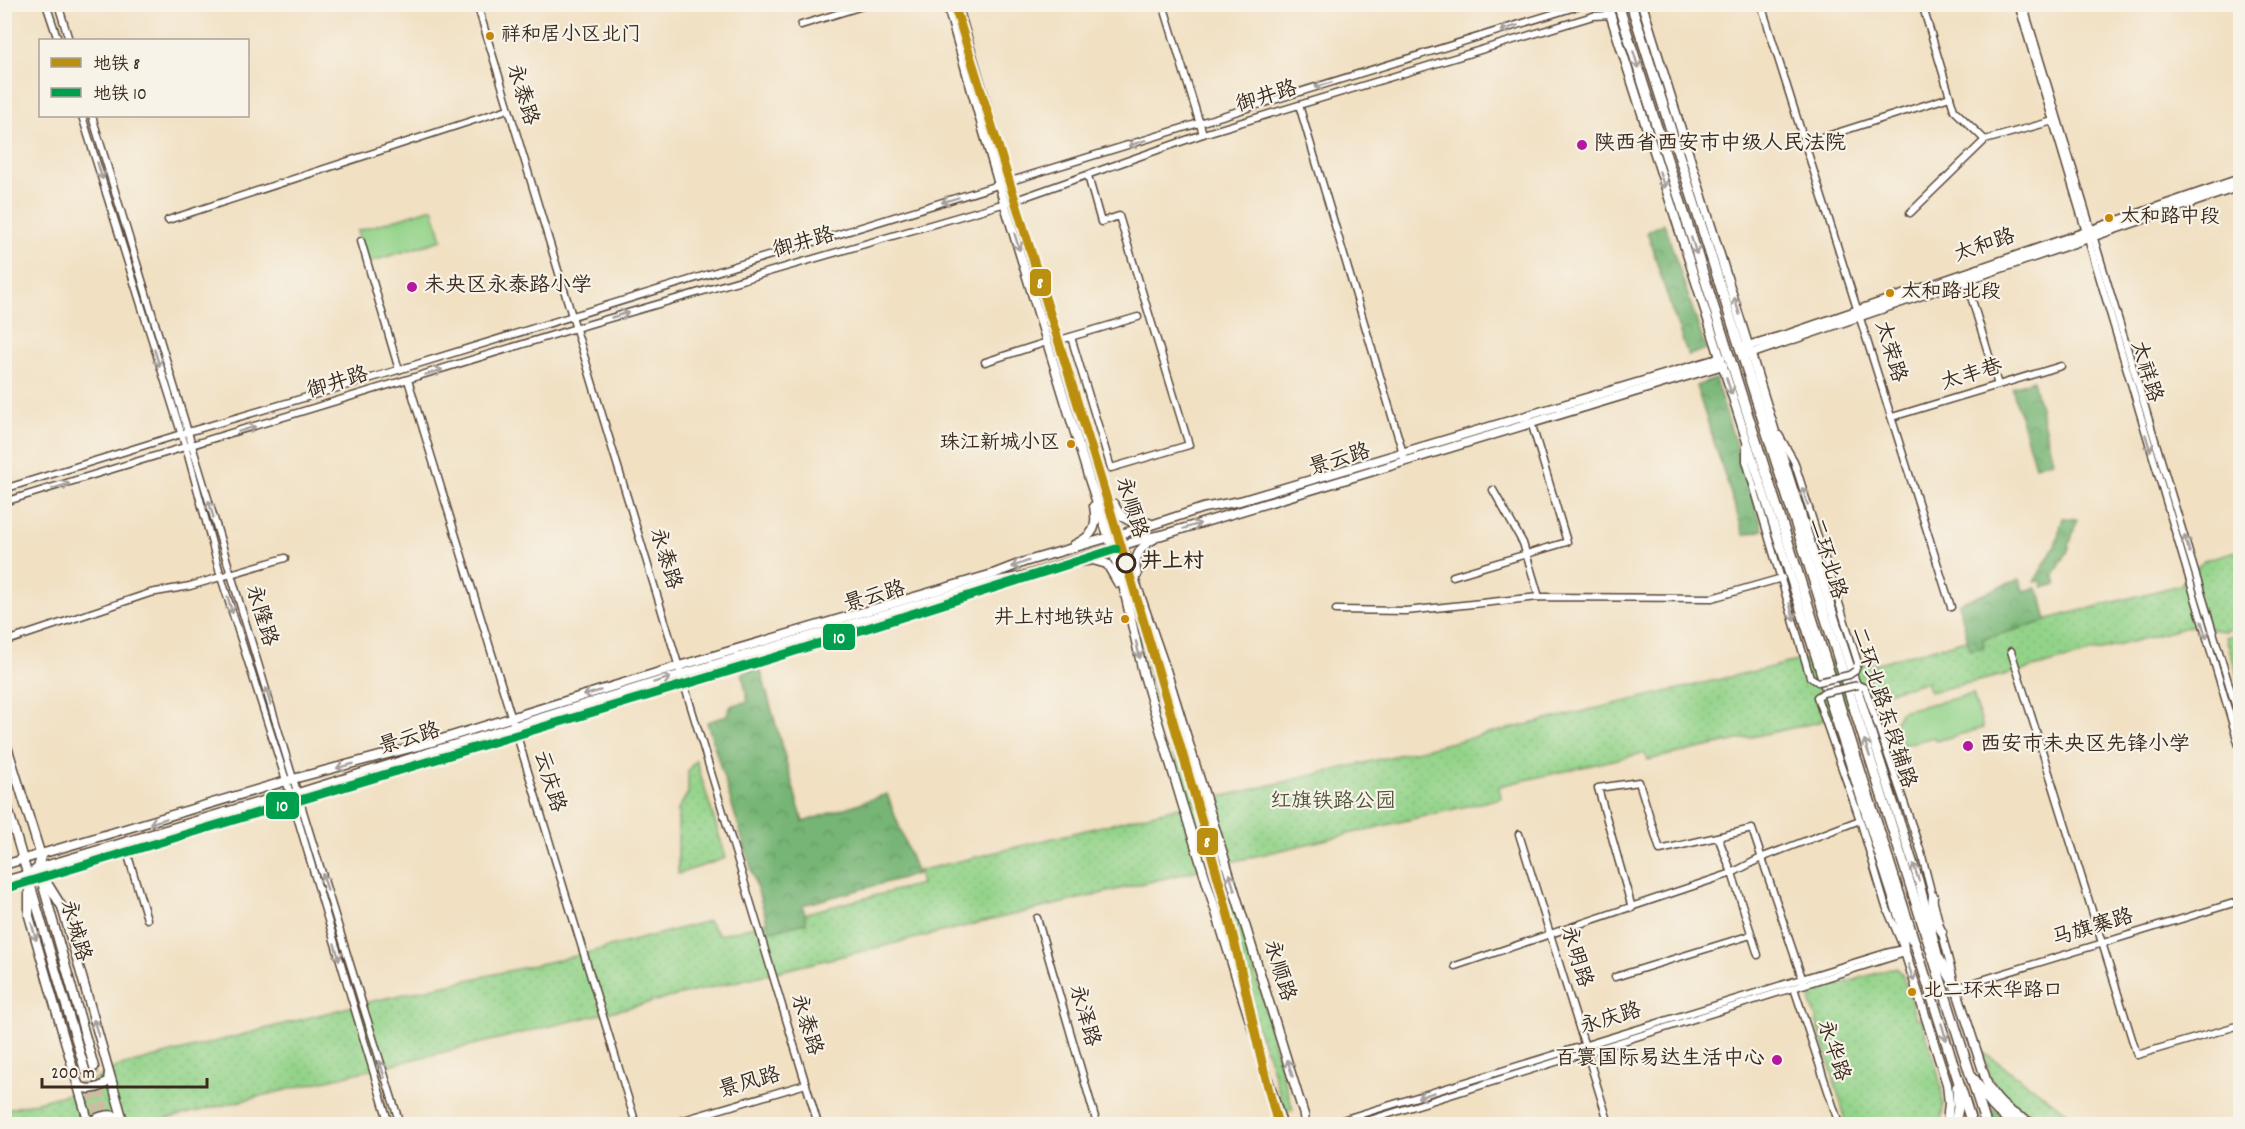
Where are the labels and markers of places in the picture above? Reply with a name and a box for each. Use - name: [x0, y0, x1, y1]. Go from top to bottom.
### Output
- place label: 祥和居小区北门: [501, 22, 641, 50]
- marker: 祥和居小区北门: [484, 30, 496, 42]
- place label: 陕西省西安市中级人民法院: [1594, 130, 1846, 160]
- marker: 陕西省西安市中级人民法院: [1575, 138, 1589, 152]
- place label: 太和路中段: [2120, 204, 2220, 232]
- marker: 太和路中段: [2103, 212, 2115, 224]
- place label: 未央区永泰路小学: [424, 272, 592, 302]
- place label: 太和路北段: [1901, 279, 2001, 307]
- marker: 未央区永泰路小学: [405, 280, 419, 294]
- marker: 太和路北段: [1884, 287, 1896, 299]
- place label: 珠江新城小区: [940, 430, 1060, 458]
- marker: 珠江新城小区: [1065, 438, 1077, 450]
- place label: 井上村: [1141, 548, 1204, 578]
- marker: 井上村: [1116, 553, 1136, 573]
- place label: 井上村地铁站: [994, 605, 1114, 633]
- marker: 井上村地铁站: [1119, 613, 1131, 625]
- place label: 西安市未央区先锋小学: [1980, 731, 2190, 761]
- marker: 西安市未央区先锋小学: [1961, 739, 1975, 753]
- place label: 北二环太华路口: [1923, 978, 2063, 1006]
- marker: 北二环太华路口: [1906, 986, 1918, 998]
- place label: 百寰国际易达生活中心: [1555, 1045, 1765, 1075]
- marker: 百寰国际易达生活中心: [1770, 1053, 1784, 1067]

